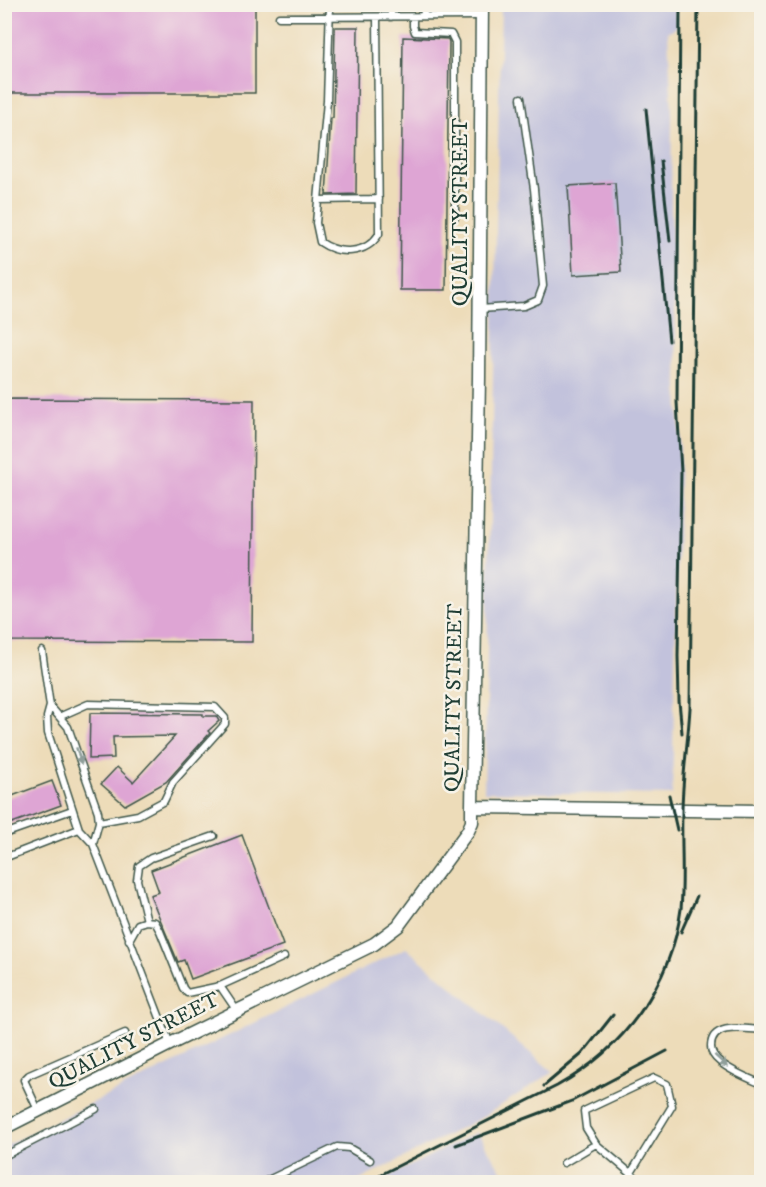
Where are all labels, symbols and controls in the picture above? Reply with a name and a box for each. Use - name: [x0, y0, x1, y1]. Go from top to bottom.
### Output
- street label: QUALITY STREET: [448, 118, 474, 306]
- street label: QUALITY STREET: [439, 603, 469, 792]
- one-way arrow: [75, 747, 84, 765]
- street label: QUALITY STREET: [44, 987, 224, 1095]
- one-way arrow: [713, 1054, 728, 1067]

